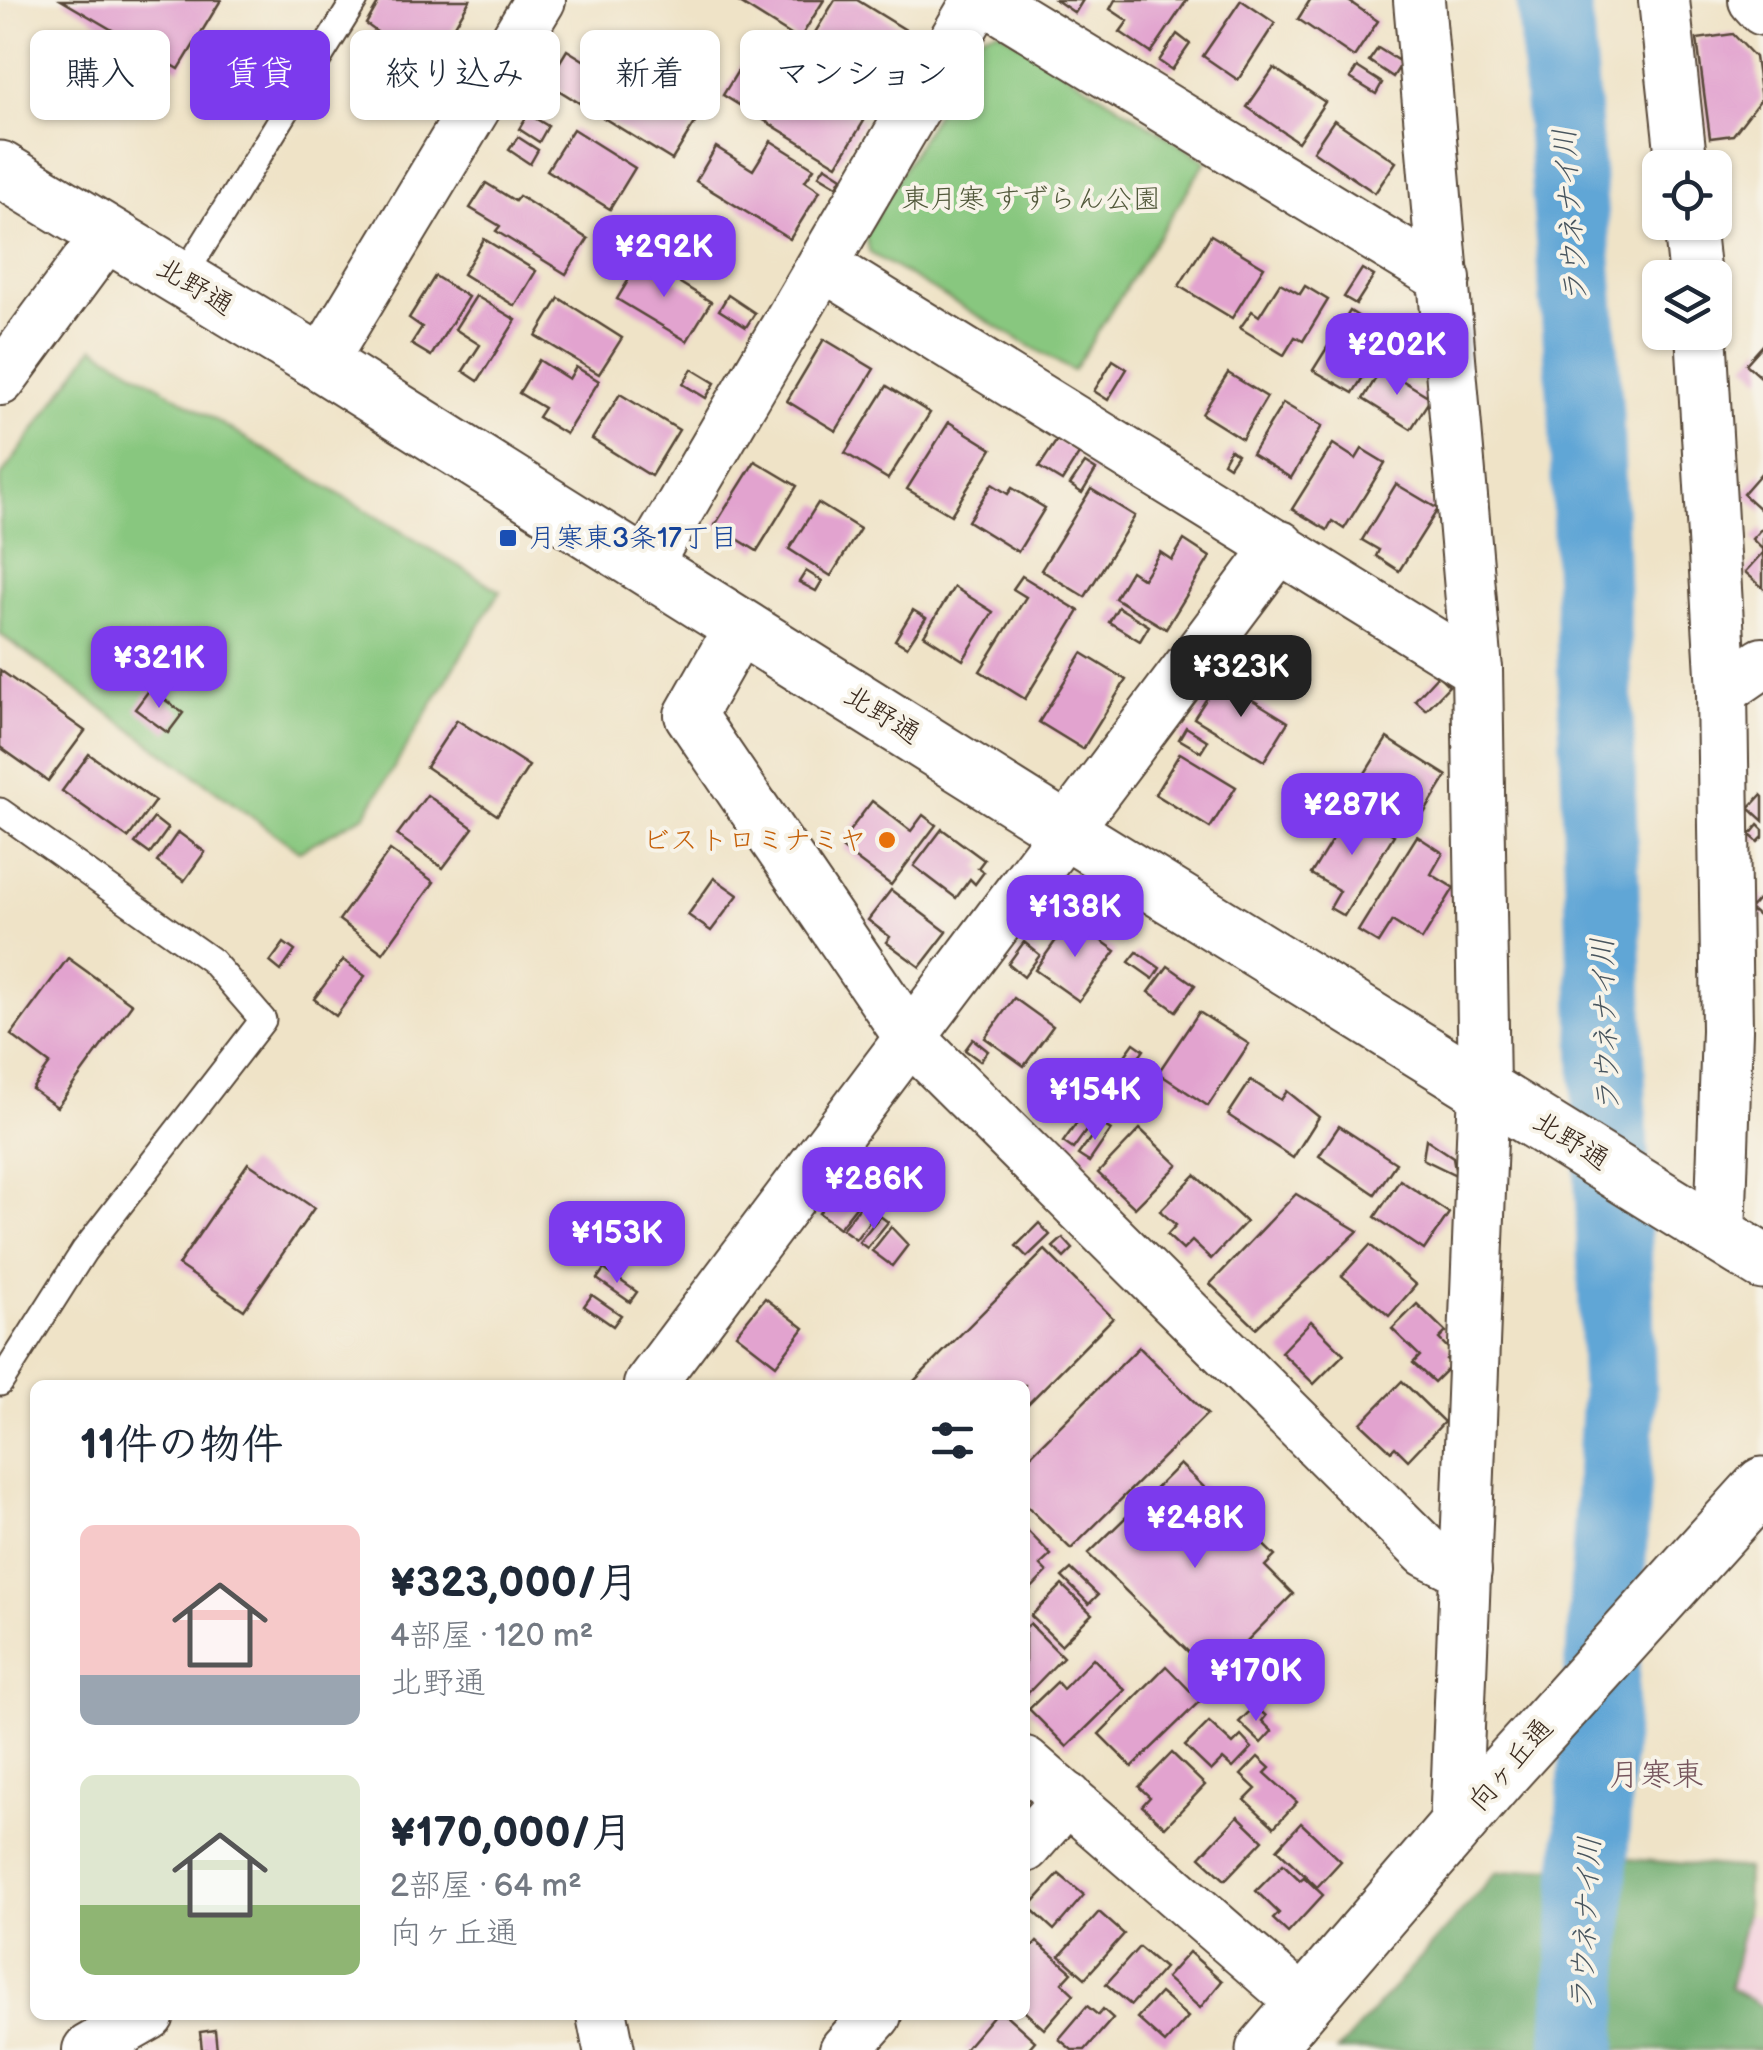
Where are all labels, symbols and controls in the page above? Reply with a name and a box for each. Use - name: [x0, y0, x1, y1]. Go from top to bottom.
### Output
- chip: 購入: [30, 30, 170, 120]
- chip: 賃貸: [190, 30, 330, 120]
- chip: 絞り込み: [350, 30, 560, 120]
- chip: 新着: [580, 30, 720, 120]
- chip: マンション: [740, 30, 984, 120]
- water label: ラウネナイ川: [1547, 127, 1595, 305]
- map controls: [1642, 150, 1732, 350]
- button: locate: [1642, 150, 1732, 240]
- park label: 東月寒 すずらん公園: [901, 183, 1161, 216]
- pin: ¥292K: [594, 215, 734, 300]
- text: ¥292K: [615, 228, 713, 267]
- street label: 北野通: [150, 251, 240, 323]
- button: layers: [1642, 260, 1732, 350]
- pin: ¥202K: [1327, 313, 1467, 398]
- text: ¥202K: [1347, 326, 1447, 365]
- place label: 月寒東3条17丁目: [528, 522, 738, 555]
- marker: 月寒東3条17丁目: [497, 527, 519, 549]
- pin: ¥321K: [89, 626, 229, 711]
- pin: ¥323K: [1171, 635, 1311, 720]
- text: ¥321K: [113, 639, 205, 678]
- text: ¥323K: [1192, 648, 1290, 687]
- street label: 北野通: [838, 679, 926, 751]
- pin: ¥287K: [1282, 773, 1422, 858]
- text: ¥287K: [1303, 786, 1401, 825]
- place label: ビストロミナミヤ: [642, 824, 867, 857]
- marker: ビストロミナミヤ: [876, 829, 898, 851]
- pin: ¥138K: [1005, 875, 1145, 960]
- text: ¥138K: [1029, 888, 1121, 927]
- water label: ラウネナイ川: [1585, 937, 1627, 1113]
- pin: ¥154K: [1025, 1058, 1165, 1143]
- text: ¥154K: [1049, 1071, 1141, 1110]
- street label: 北野通: [1527, 1105, 1615, 1177]
- pin: ¥286K: [804, 1147, 944, 1232]
- text: ¥286K: [824, 1160, 924, 1199]
- pin: ¥153K: [547, 1201, 687, 1286]
- text: ¥153K: [571, 1214, 663, 1253]
- icon: filters: [925, 1413, 980, 1468]
- text: 11件の物件: [80, 1420, 283, 1471]
- pin: ¥248K: [1125, 1486, 1265, 1571]
- text: ¥248K: [1146, 1499, 1244, 1538]
- text: ¥323,000/月: [390, 1558, 639, 1609]
- icon: home: [160, 1565, 280, 1685]
- text: 4部屋 · 120 m²: [390, 1617, 593, 1656]
- pin: ¥170K: [1186, 1639, 1326, 1724]
- text: ¥170K: [1210, 1652, 1302, 1691]
- text: 北野通: [390, 1664, 486, 1703]
- street label: 向ヶ丘通: [1462, 1712, 1560, 1818]
- district label: 月寒東: [1608, 1756, 1704, 1795]
- text: ¥170,000/月: [390, 1808, 633, 1859]
- icon: home: [160, 1815, 280, 1935]
- water label: ラウネナイ川: [1563, 1835, 1609, 2013]
- text: 2部屋 · 64 m²: [390, 1867, 582, 1906]
- text: 向ヶ丘通: [390, 1914, 518, 1953]

